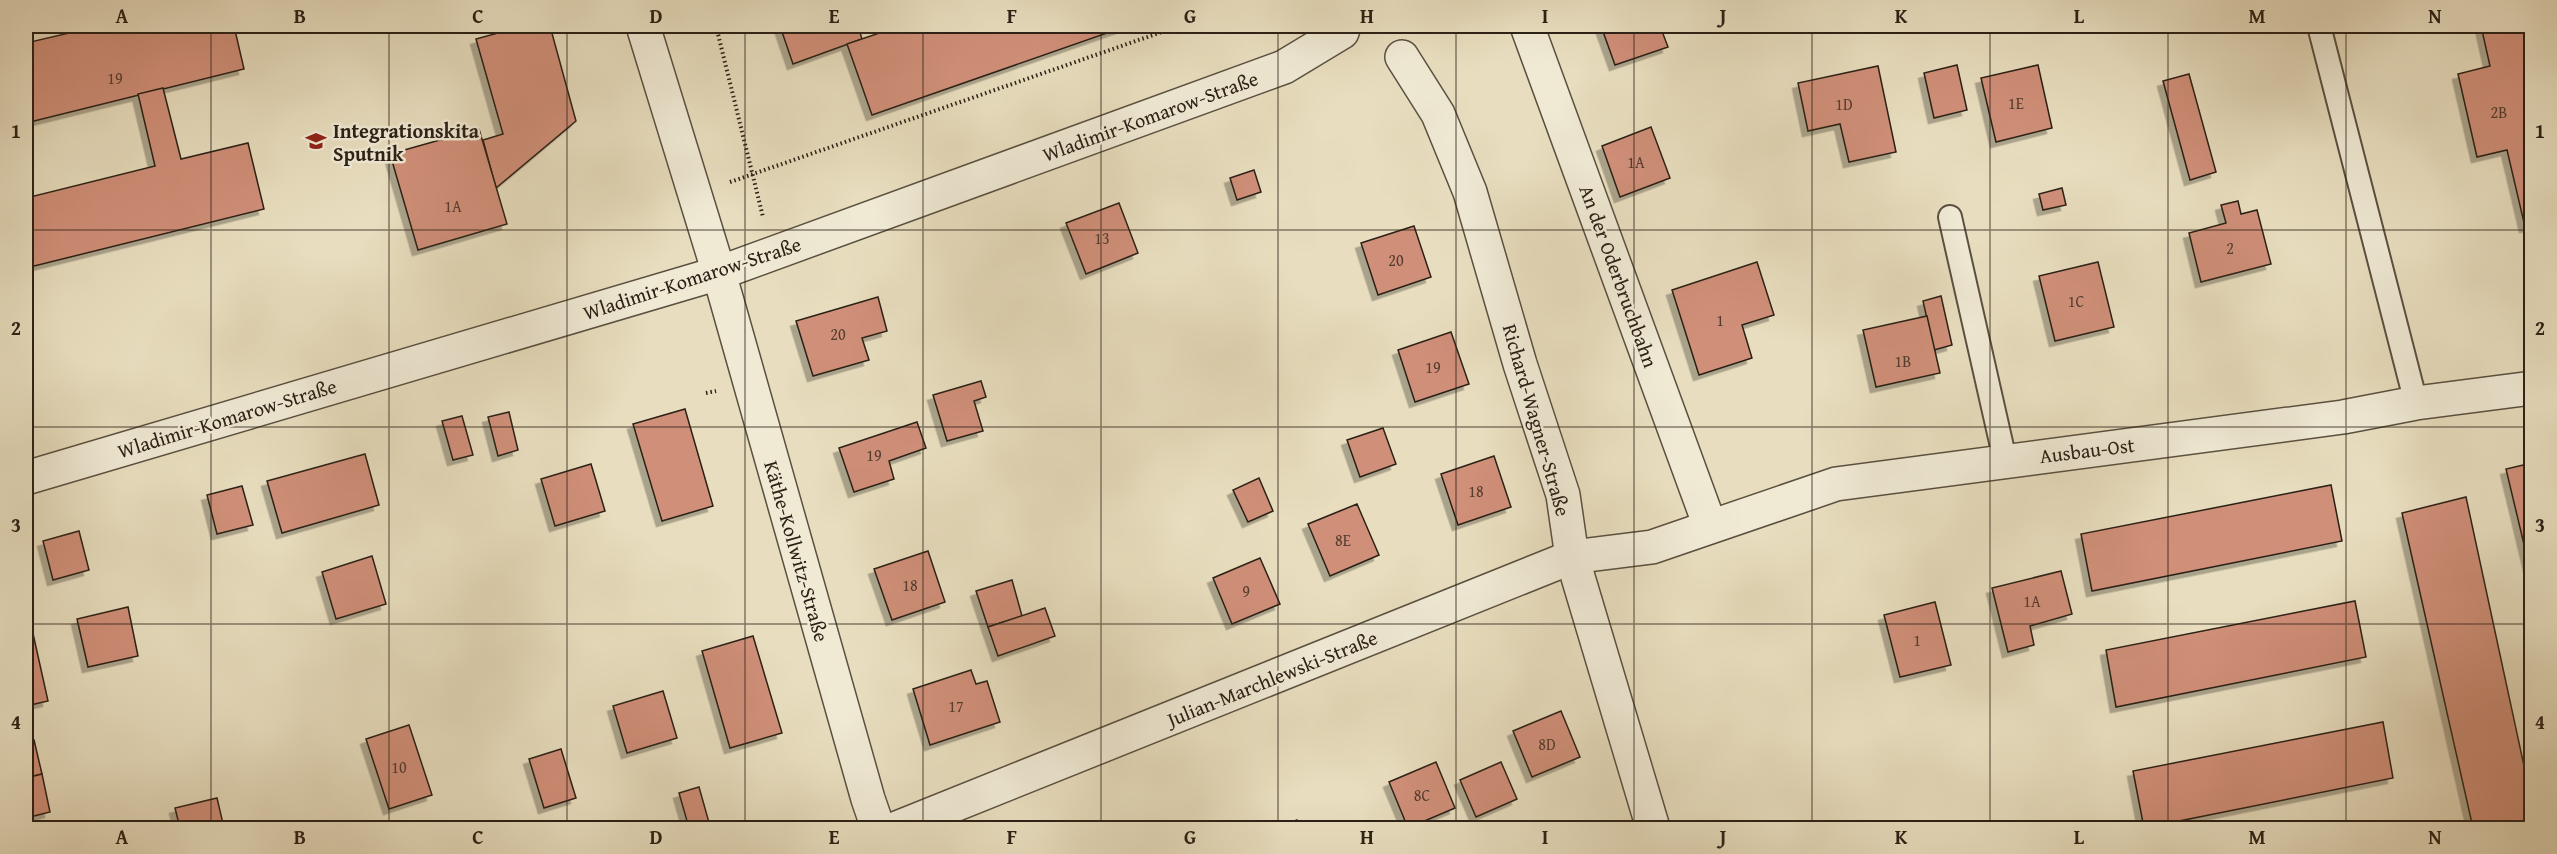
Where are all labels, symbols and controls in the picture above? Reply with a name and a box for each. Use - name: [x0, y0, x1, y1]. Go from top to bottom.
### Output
- text: A: [116, 1, 129, 30]
- text: B: [294, 1, 306, 30]
- text: C: [472, 1, 484, 30]
- text: D: [649, 1, 663, 30]
- text: E: [829, 1, 840, 30]
- text: F: [1007, 1, 1017, 30]
- text: G: [1184, 1, 1196, 30]
- text: H: [1360, 1, 1374, 30]
- text: I: [1542, 1, 1548, 30]
- text: J: [1717, 1, 1727, 30]
- text: K: [1895, 1, 1908, 30]
- text: L: [2074, 1, 2085, 30]
- text: M: [2248, 1, 2266, 30]
- text: N: [2428, 1, 2442, 30]
- street label: Wladimir-Komarow-Straße: [1038, 63, 1262, 169]
- house number: 19: [107, 66, 123, 90]
- house number: 1E: [2008, 91, 2024, 115]
- house number: 1D: [1835, 92, 1853, 116]
- house number: 2B: [2491, 100, 2507, 124]
- text: 1: [11, 116, 21, 145]
- place label: Integrationskita Sputnik: [333, 116, 480, 168]
- text: 1: [2535, 116, 2545, 145]
- school or university icon: Integrationskita Sputnik: [304, 129, 328, 153]
- house number: 1A: [1627, 150, 1645, 174]
- street label: An der Oderbruchbahn: [1572, 181, 1666, 371]
- house number: 1A: [444, 194, 462, 218]
- house number: 13: [1094, 226, 1110, 250]
- street label: Wladimir-Komarow-Straße: [579, 229, 805, 327]
- house number: 2: [2226, 236, 2234, 260]
- house number: 20: [1388, 248, 1404, 272]
- house number: 1C: [2068, 289, 2085, 313]
- house number: 1: [1716, 308, 1724, 332]
- text: 2: [11, 313, 21, 342]
- text: 2: [2535, 313, 2545, 342]
- street label: Richard-Wagner-Straße: [1496, 320, 1578, 520]
- house number: 20: [830, 322, 846, 346]
- house number: 1B: [1895, 349, 1911, 373]
- house number: 19: [1425, 355, 1441, 379]
- street label: Wladimir-Komarow-Straße: [114, 371, 340, 465]
- street label: Ausbau-Ost: [2038, 430, 2136, 470]
- house number: 19: [866, 443, 882, 467]
- street label: Käthe-Kollwitz-Straße: [757, 457, 837, 645]
- house number: 18: [1468, 479, 1484, 503]
- text: 3: [11, 510, 21, 539]
- text: 3: [2535, 510, 2545, 539]
- house number: 8E: [1335, 528, 1351, 552]
- house number: 18: [902, 573, 918, 597]
- house number: 9: [1242, 579, 1250, 603]
- house number: 1A: [2023, 589, 2041, 613]
- street label: Julian-Marchlewski-Straße: [1160, 622, 1382, 735]
- house number: 1: [1913, 628, 1921, 652]
- house number: 17: [948, 694, 964, 718]
- text: 4: [11, 707, 21, 736]
- text: 4: [2535, 707, 2545, 736]
- house number: 8D: [1538, 732, 1556, 756]
- house number: 10: [391, 755, 407, 779]
- house number: 8C: [1414, 783, 1431, 807]
- text: A: [116, 822, 129, 851]
- text: B: [294, 822, 306, 851]
- text: C: [472, 822, 484, 851]
- text: D: [649, 822, 663, 851]
- text: E: [829, 822, 840, 851]
- text: F: [1007, 822, 1017, 851]
- text: G: [1184, 822, 1196, 851]
- text: H: [1360, 822, 1374, 851]
- text: I: [1542, 822, 1548, 851]
- text: J: [1717, 822, 1727, 851]
- text: K: [1895, 822, 1908, 851]
- text: L: [2074, 822, 2085, 851]
- text: M: [2248, 822, 2266, 851]
- text: N: [2428, 822, 2442, 851]

